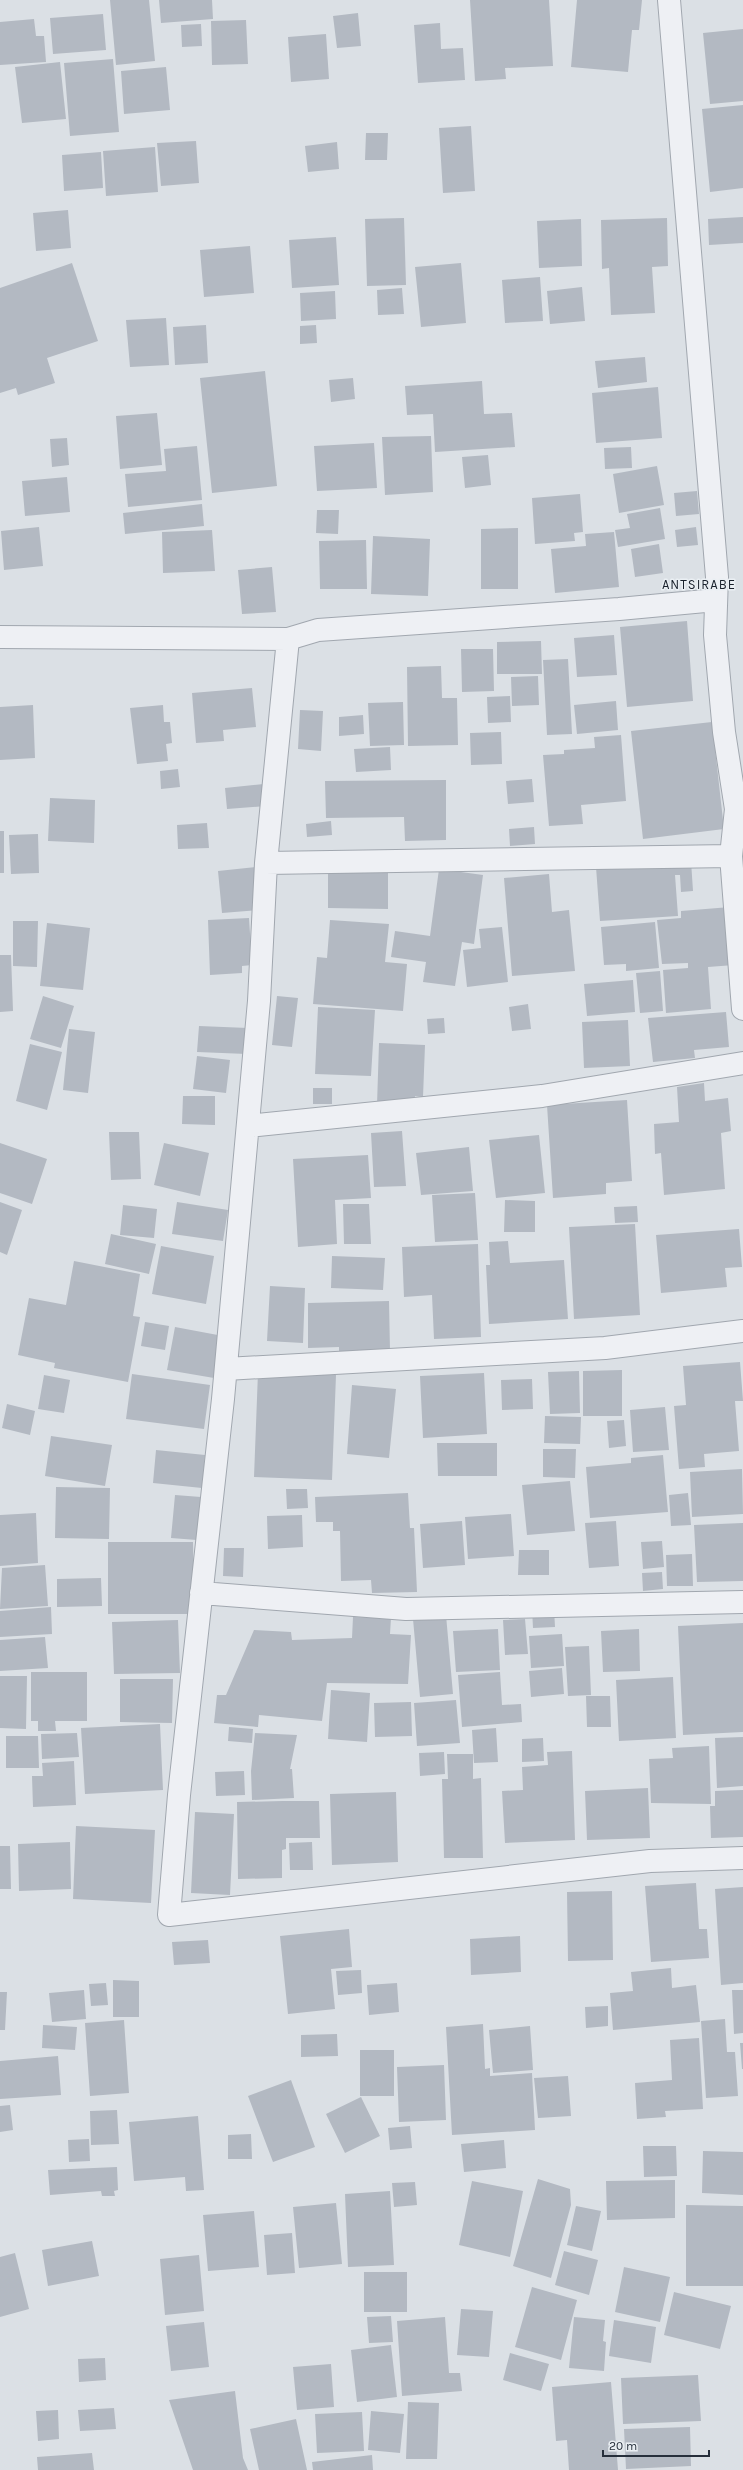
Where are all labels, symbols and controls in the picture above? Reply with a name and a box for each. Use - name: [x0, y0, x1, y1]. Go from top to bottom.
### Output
- district label: ANTSIRABE: [662, 577, 736, 592]
- scale bar: [603, 2432, 709, 2458]
- text: 20 m: [609, 2439, 637, 2453]

